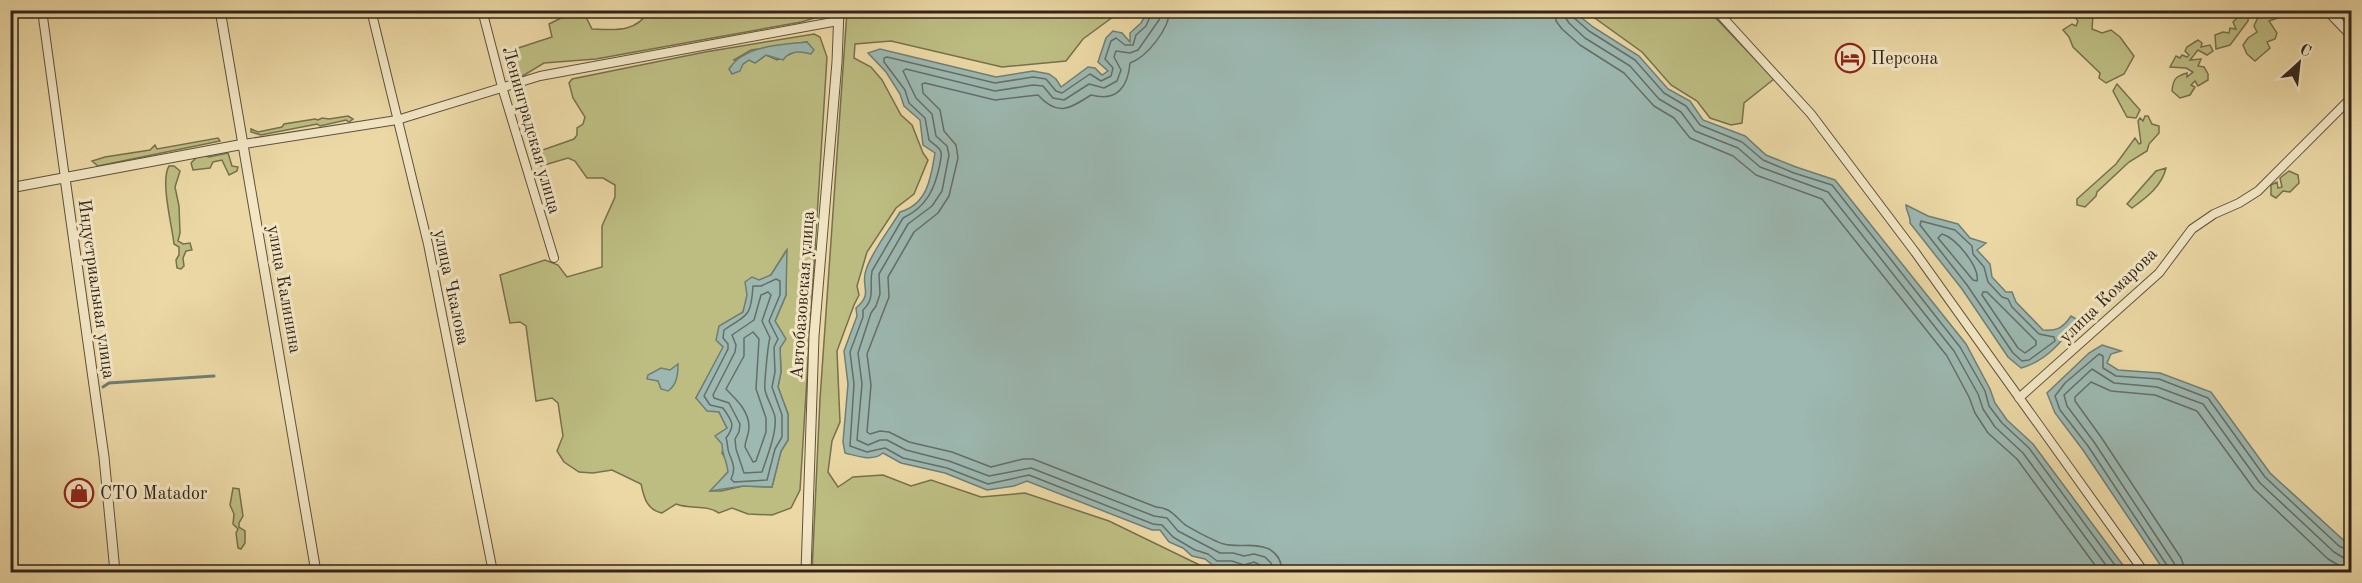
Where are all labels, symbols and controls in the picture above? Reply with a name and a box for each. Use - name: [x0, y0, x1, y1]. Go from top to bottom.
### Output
- north arrow: [2269, 33, 2329, 93]
- hotel icon: Персона: [1834, 42, 1866, 74]
- text: С: [2297, 42, 2313, 61]
- street label: Ленинградская улица: [499, 45, 564, 216]
- place label: Персона: [1871, 50, 1938, 68]
- street label: Индустриальная улица: [74, 198, 118, 380]
- street label: Автобазовская улица: [788, 210, 818, 380]
- street label: улица Калинина: [264, 224, 304, 355]
- street label: улица Чкалова: [430, 228, 472, 347]
- street label: улица Комарова: [2056, 245, 2161, 347]
- shop icon: СТО Matador: [63, 477, 95, 509]
- place label: СТО Matador: [100, 485, 208, 503]

